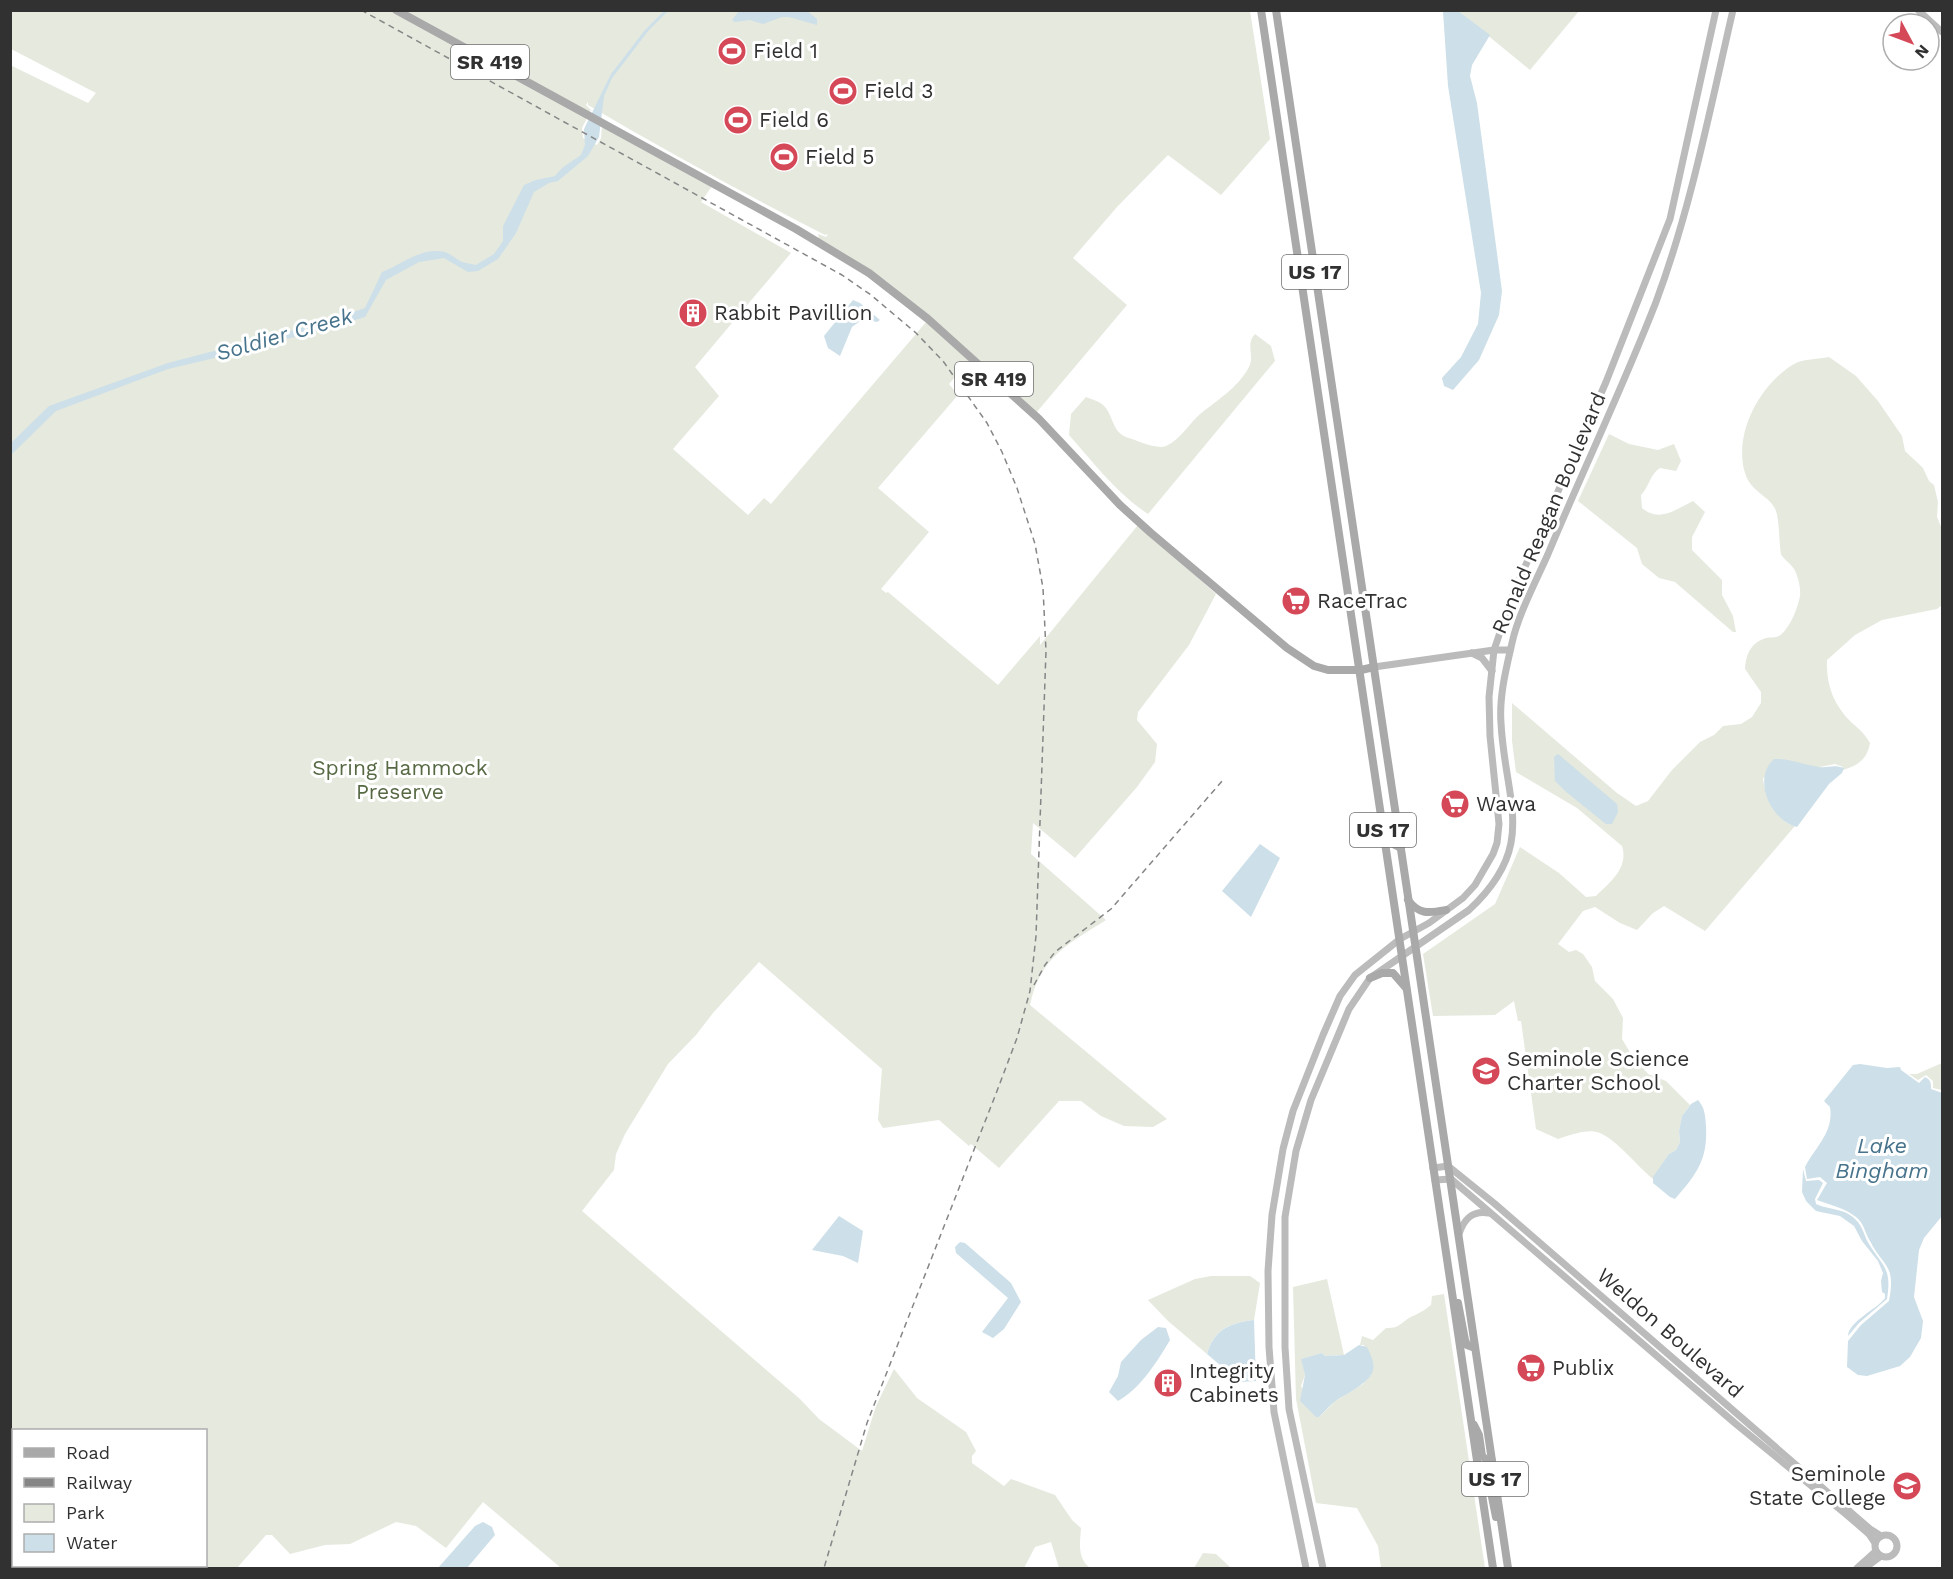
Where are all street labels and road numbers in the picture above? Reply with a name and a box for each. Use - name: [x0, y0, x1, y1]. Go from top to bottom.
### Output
- road number: SR 419: [451, 45, 529, 79]
- road number: US 17: [1282, 255, 1348, 289]
- road number: SR 419: [955, 362, 1033, 396]
- street label: Ronald Reagan Boulevard: [1486, 388, 1611, 637]
- road number: US 17: [1350, 813, 1416, 847]
- street label: Weldon Boulevard: [1592, 1262, 1748, 1403]
- road number: US 17: [1462, 1462, 1528, 1496]

